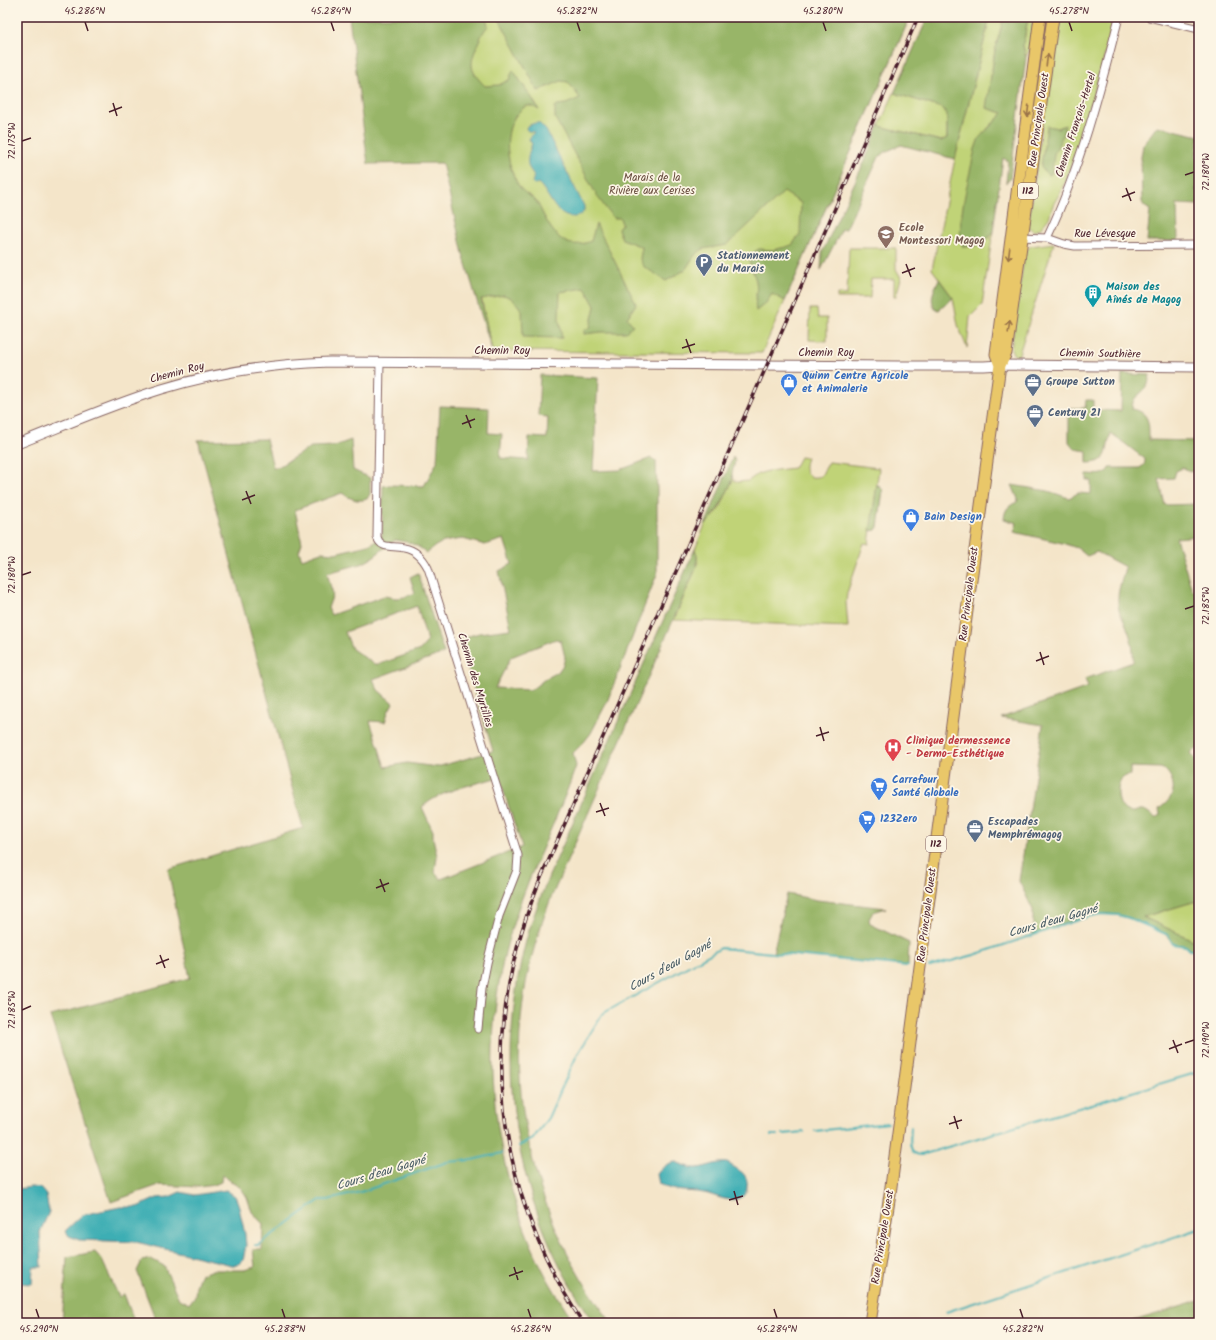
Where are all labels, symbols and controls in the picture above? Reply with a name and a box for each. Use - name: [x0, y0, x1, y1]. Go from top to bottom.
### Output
- text: 45.286°N: [65, 3, 106, 19]
- text: 45.284°N: [311, 3, 352, 19]
- text: 45.282°N: [556, 3, 598, 19]
- text: 45.280°N: [803, 3, 843, 19]
- text: 45.278°N: [1049, 3, 1089, 19]
- one-way arrow: [1043, 54, 1051, 67]
- street label: Chemin François-Hertel: [1051, 70, 1102, 180]
- street label: Rue Principale Ouest: [1023, 71, 1055, 168]
- one-way arrow: [1024, 104, 1032, 117]
- text: 72.175°W: [4, 122, 20, 160]
- text: 72.180°W: [1198, 153, 1214, 191]
- park label: Marais de la Rivière aux Cerises: [609, 169, 695, 200]
- road number: 112: [1018, 183, 1038, 199]
- place label: Ecole Montessori Magog: [899, 219, 985, 250]
- school or university icon: Ecole Montessori Magog: [876, 224, 896, 249]
- street label: Rue Lévesque: [1074, 225, 1136, 243]
- place label: Stationnement du Marais: [717, 247, 791, 278]
- one-way arrow: [1005, 247, 1013, 260]
- parking icon: Stationnement du Marais: [694, 252, 714, 277]
- place label: Maison des Aînés de Magog: [1106, 278, 1181, 309]
- building icon: Maison des Aînés de Magog: [1083, 283, 1103, 308]
- one-way arrow: [1005, 321, 1013, 334]
- street label: Chemin Roy: [474, 342, 531, 360]
- street label: Chemin Roy: [798, 344, 855, 362]
- street label: Chemin Southière: [1059, 344, 1141, 364]
- street label: Chemin Roy: [148, 357, 207, 389]
- place label: Quinn Centre Agricole et Animalerie: [802, 367, 909, 398]
- shop icon: Quinn Centre Agricole et Animalerie: [779, 372, 799, 397]
- office icon: Groupe Sutton: [1023, 372, 1043, 397]
- place label: Groupe Sutton: [1046, 373, 1115, 391]
- office icon: Century 21: [1025, 403, 1045, 428]
- place label: Century 21: [1048, 404, 1101, 422]
- shop icon: Bain Design: [901, 507, 921, 532]
- place label: Bain Design: [924, 508, 982, 526]
- street label: Rue Principale Ouest: [954, 545, 984, 642]
- text: 72.180°W: [4, 556, 20, 594]
- text: 72.185°W: [1198, 587, 1214, 625]
- street label: Chemin des Myrtilles: [452, 631, 498, 730]
- place label: Clinique dermessence - Dermo-Esthétique: [906, 732, 1011, 763]
- hospital icon: Clinique dermessence - Dermo-Esthétique: [883, 737, 903, 762]
- place label: Carrefour Santé Globale: [892, 771, 959, 802]
- supermarket icon: Carrefour Santé Globale: [869, 776, 889, 801]
- supermarket icon: 123Zero: [857, 809, 877, 834]
- place label: 123Zero: [880, 810, 917, 828]
- place label: Escapades Memphrémagog: [988, 813, 1062, 844]
- office icon: Escapades Memphrémagog: [965, 818, 985, 843]
- road number: 112: [926, 836, 946, 852]
- street label: Rue Principale Ouest: [912, 866, 942, 963]
- water label: Cours d'eau Gagné: [1006, 898, 1102, 943]
- water label: Cours d'eau Gagné: [625, 934, 717, 997]
- text: 72.185°W: [4, 991, 20, 1029]
- text: 72.190°W: [1198, 1021, 1214, 1059]
- water label: Cours d'eau Gagné: [334, 1150, 430, 1196]
- street label: Rue Principale Ouest: [867, 1188, 899, 1285]
- text: 45.290°N: [19, 1321, 59, 1337]
- text: 45.288°N: [264, 1321, 306, 1337]
- text: 45.286°N: [511, 1321, 552, 1337]
- text: 45.284°N: [757, 1321, 798, 1337]
- text: 45.282°N: [1002, 1321, 1044, 1337]

